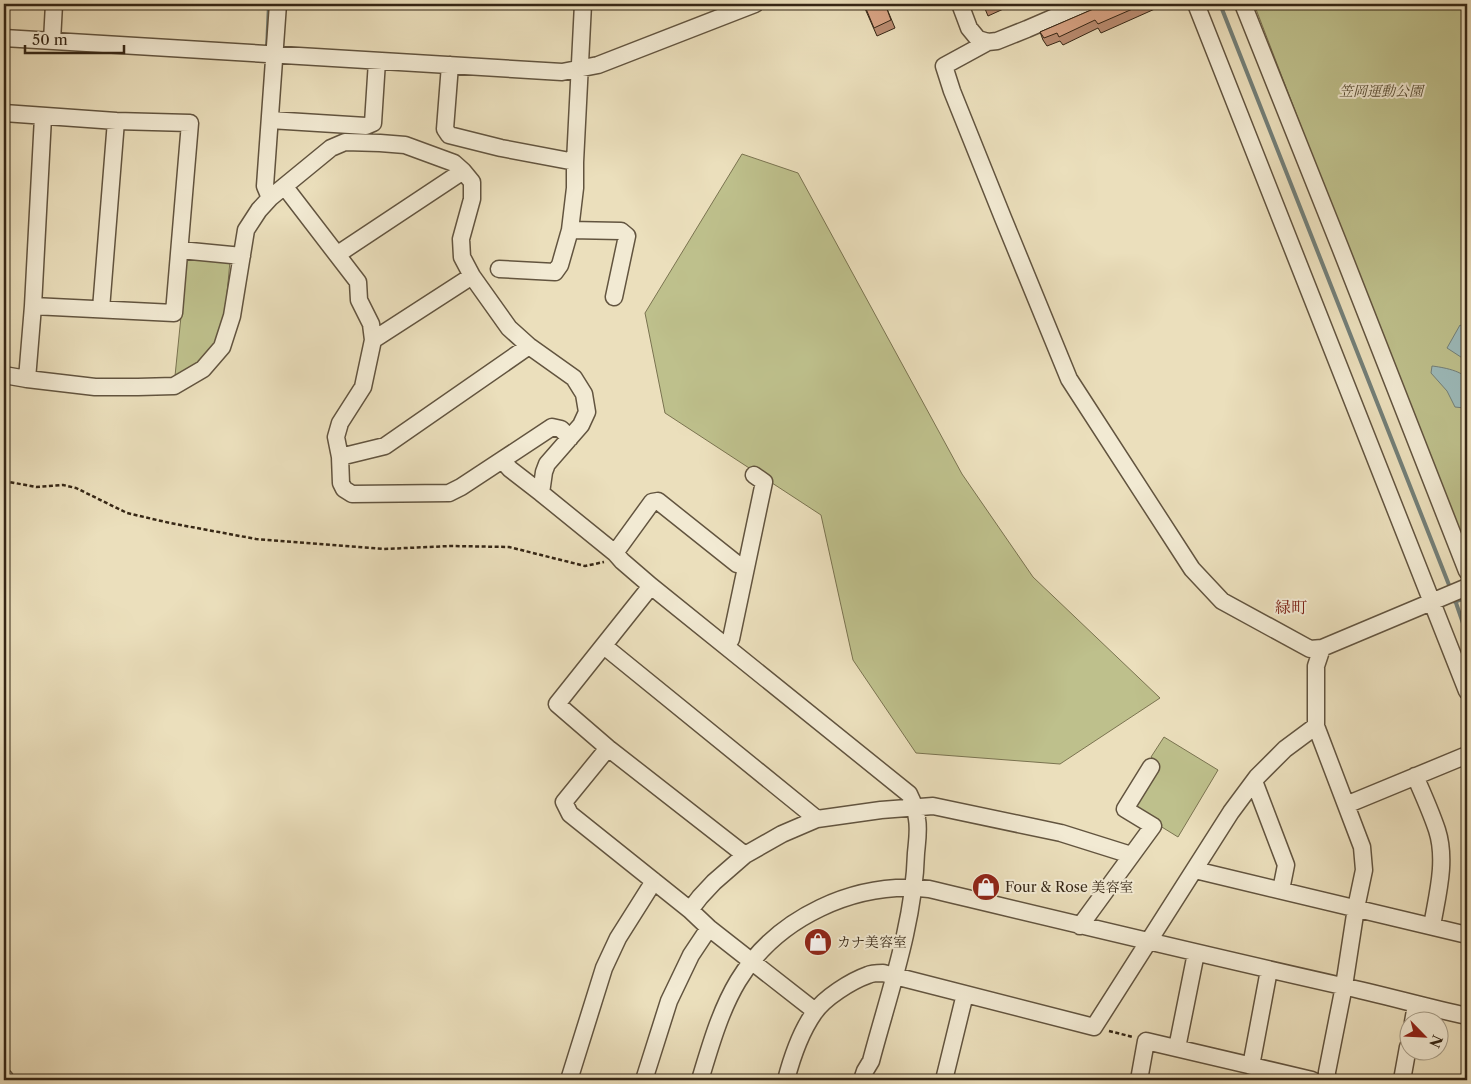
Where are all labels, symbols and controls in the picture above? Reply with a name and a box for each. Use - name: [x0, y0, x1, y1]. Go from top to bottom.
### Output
- scale bar: [25, 22, 124, 54]
- text: 50 m: [32, 30, 68, 49]
- park label: 笠岡運動公園: [1339, 82, 1425, 100]
- district label: 緑町: [1275, 597, 1307, 617]
- shop icon: Four & Rose 美容室: [971, 872, 1001, 902]
- place label: Four & Rose 美容室: [1005, 878, 1133, 896]
- shop icon: カナ美容室: [803, 927, 833, 957]
- place label: カナ美容室: [837, 933, 907, 951]
- north arrow: [1398, 1012, 1448, 1062]
- text: N: [1425, 1032, 1447, 1051]

